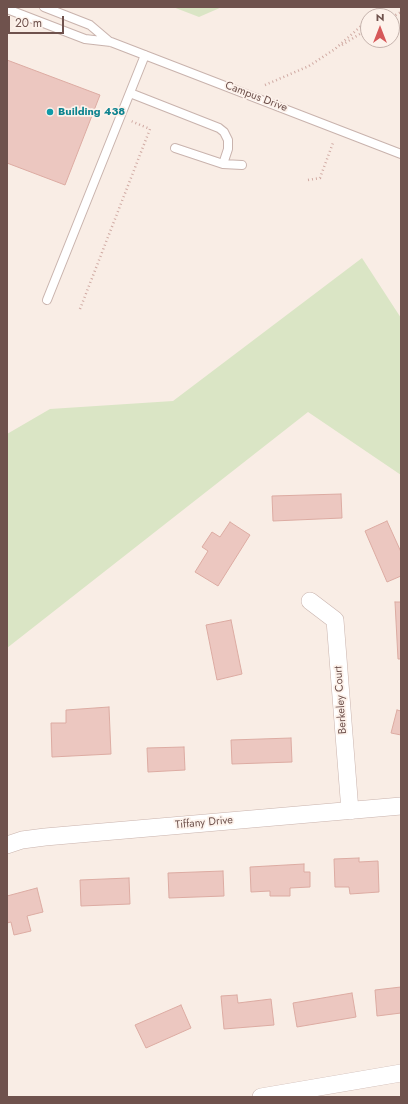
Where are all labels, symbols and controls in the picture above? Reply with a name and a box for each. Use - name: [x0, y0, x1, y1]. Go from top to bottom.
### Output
- scale bar: [10, 8, 66, 34]
- north arrow: [360, 8, 400, 48]
- text: N: [376, 9, 384, 25]
- text: 20 m: [15, 14, 42, 32]
- street label: Campus Drive: [223, 79, 289, 115]
- place label: Building 438: [58, 105, 125, 119]
- marker: Building 438: [45, 107, 55, 117]
- street label: Berkeley Court: [332, 666, 350, 734]
- street label: Tiffany Drive: [175, 814, 233, 832]

